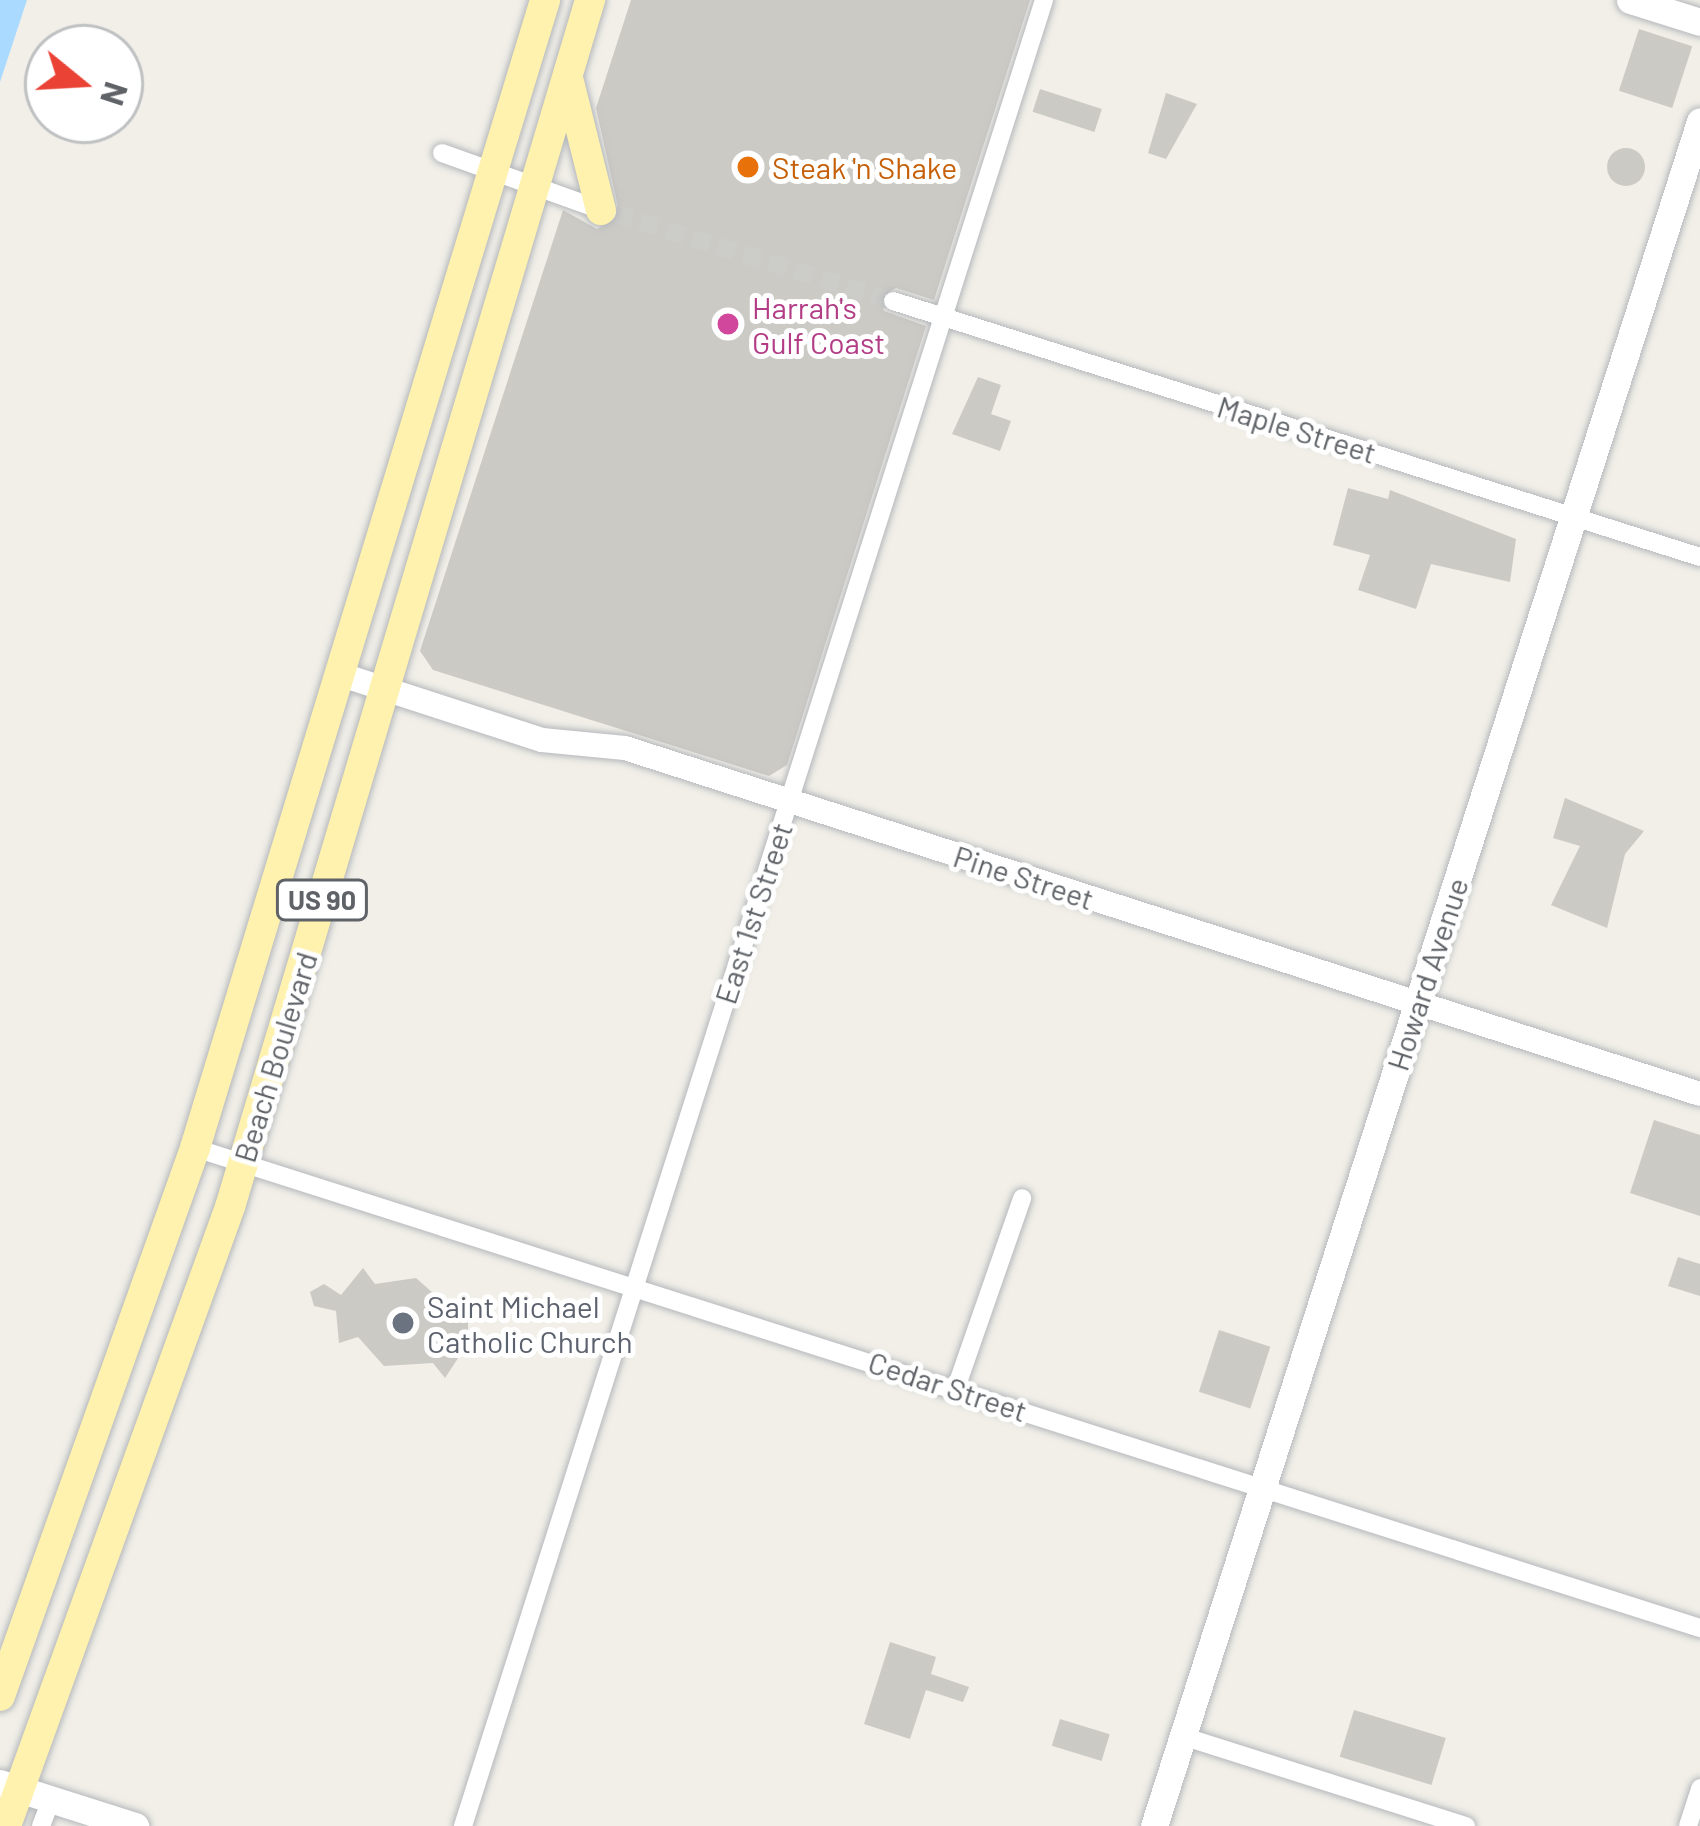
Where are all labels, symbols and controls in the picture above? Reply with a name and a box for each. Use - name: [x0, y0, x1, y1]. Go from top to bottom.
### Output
- north arrow: [24, 24, 144, 144]
- text: N: [93, 78, 138, 111]
- place label: Steak 'n Shake: [772, 149, 957, 185]
- marker: Steak 'n Shake: [735, 154, 761, 180]
- place label: Harrah's Gulf Coast: [752, 289, 885, 360]
- marker: Harrah's Gulf Coast: [715, 311, 741, 337]
- street label: Maple Street: [1213, 388, 1381, 470]
- street label: East 1st Street: [707, 818, 799, 1008]
- street label: Pine Street: [949, 837, 1099, 917]
- street label: Howard Avenue: [1379, 873, 1475, 1075]
- road number: US 90: [274, 879, 370, 921]
- street label: Beach Boulevard: [226, 948, 324, 1166]
- place label: Saint Michael Catholic Church: [427, 1288, 633, 1358]
- marker: Saint Michael Catholic Church: [390, 1310, 416, 1336]
- street label: Cedar Street: [864, 1343, 1032, 1429]

